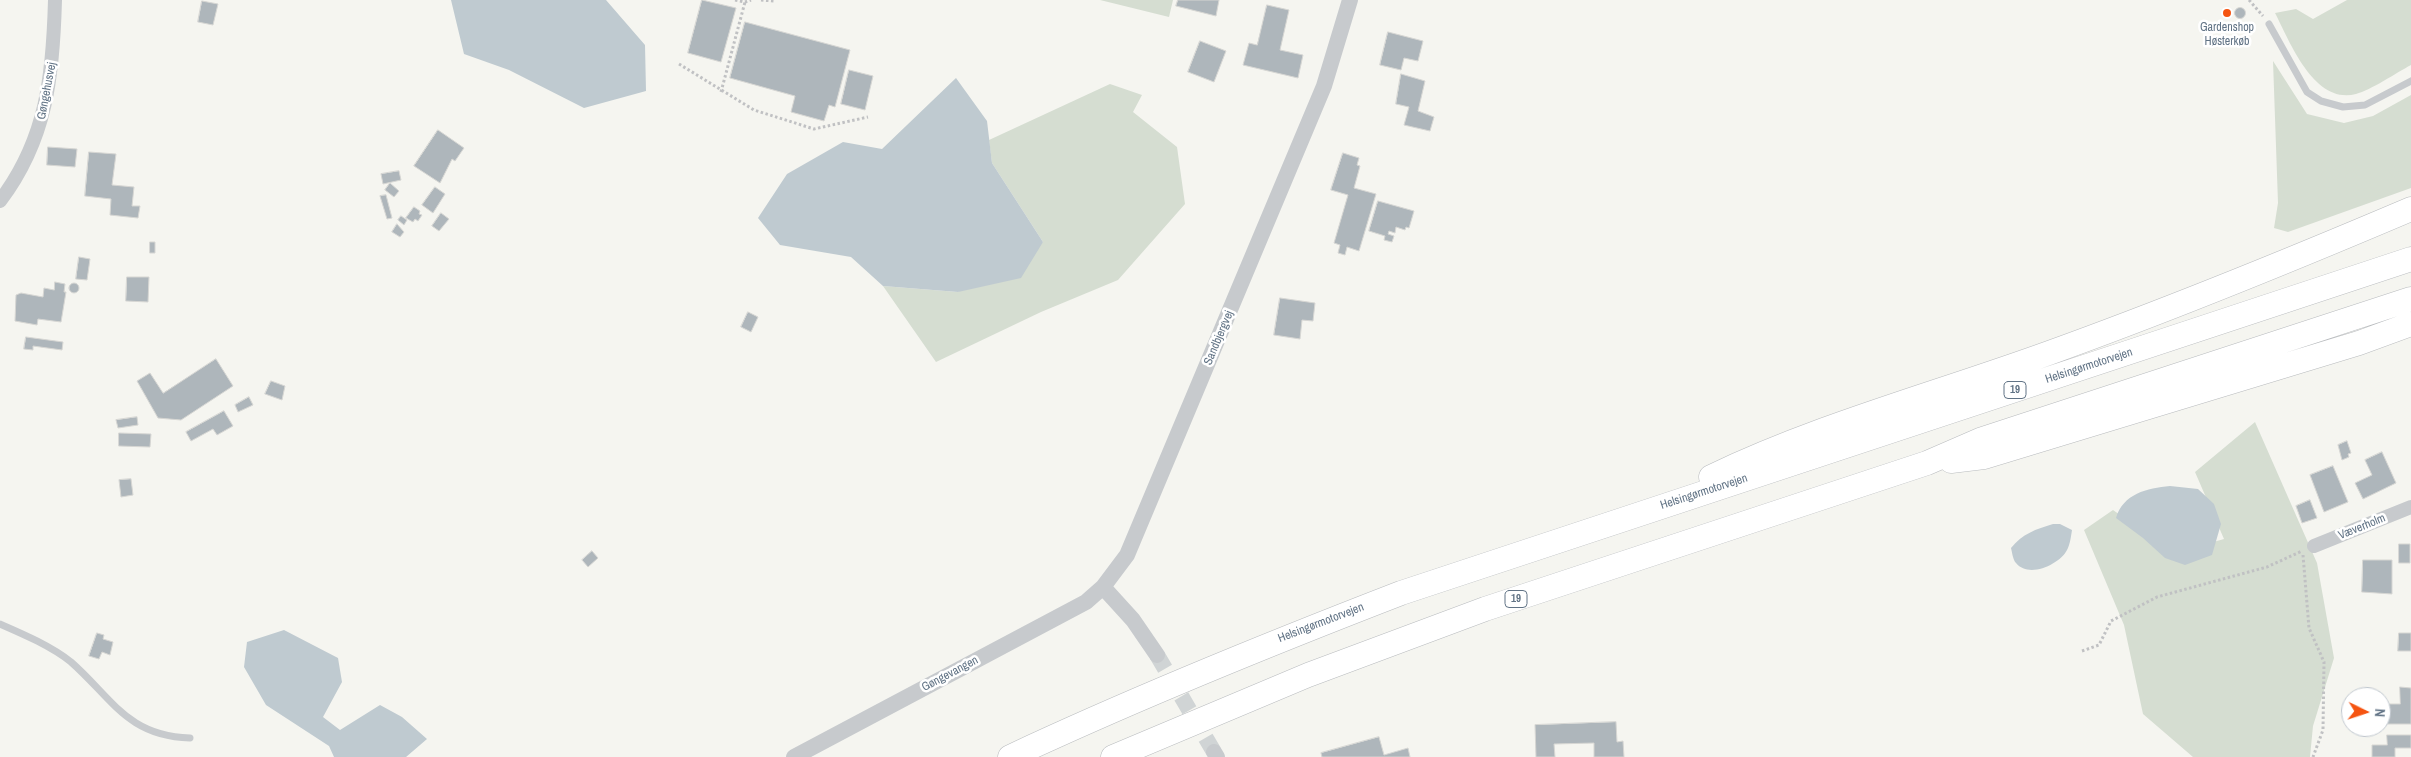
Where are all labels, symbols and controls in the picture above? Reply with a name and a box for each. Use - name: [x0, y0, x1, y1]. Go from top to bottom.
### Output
- marker: Gardenshop Høsterkøb: [2221, 7, 2233, 19]
- place label: Gardenshop Høsterkøb: [2200, 21, 2254, 49]
- street label: Gøngehusvej: [34, 61, 60, 121]
- street label: Sandbjergvej: [1201, 309, 1237, 367]
- street label: Helsingørmotorvejen: [2044, 345, 2134, 387]
- road number: 19: [2004, 382, 2026, 398]
- street label: Helsingørmotorvejen: [1659, 471, 1749, 513]
- street label: Væverholm: [2336, 511, 2388, 543]
- road number: 19: [1505, 590, 1527, 608]
- street label: Helsingørmotorvejen: [1276, 600, 1366, 646]
- street label: Gøngevangen: [919, 653, 981, 695]
- north arrow: [2341, 687, 2391, 737]
- text: N: [2371, 708, 2389, 718]

